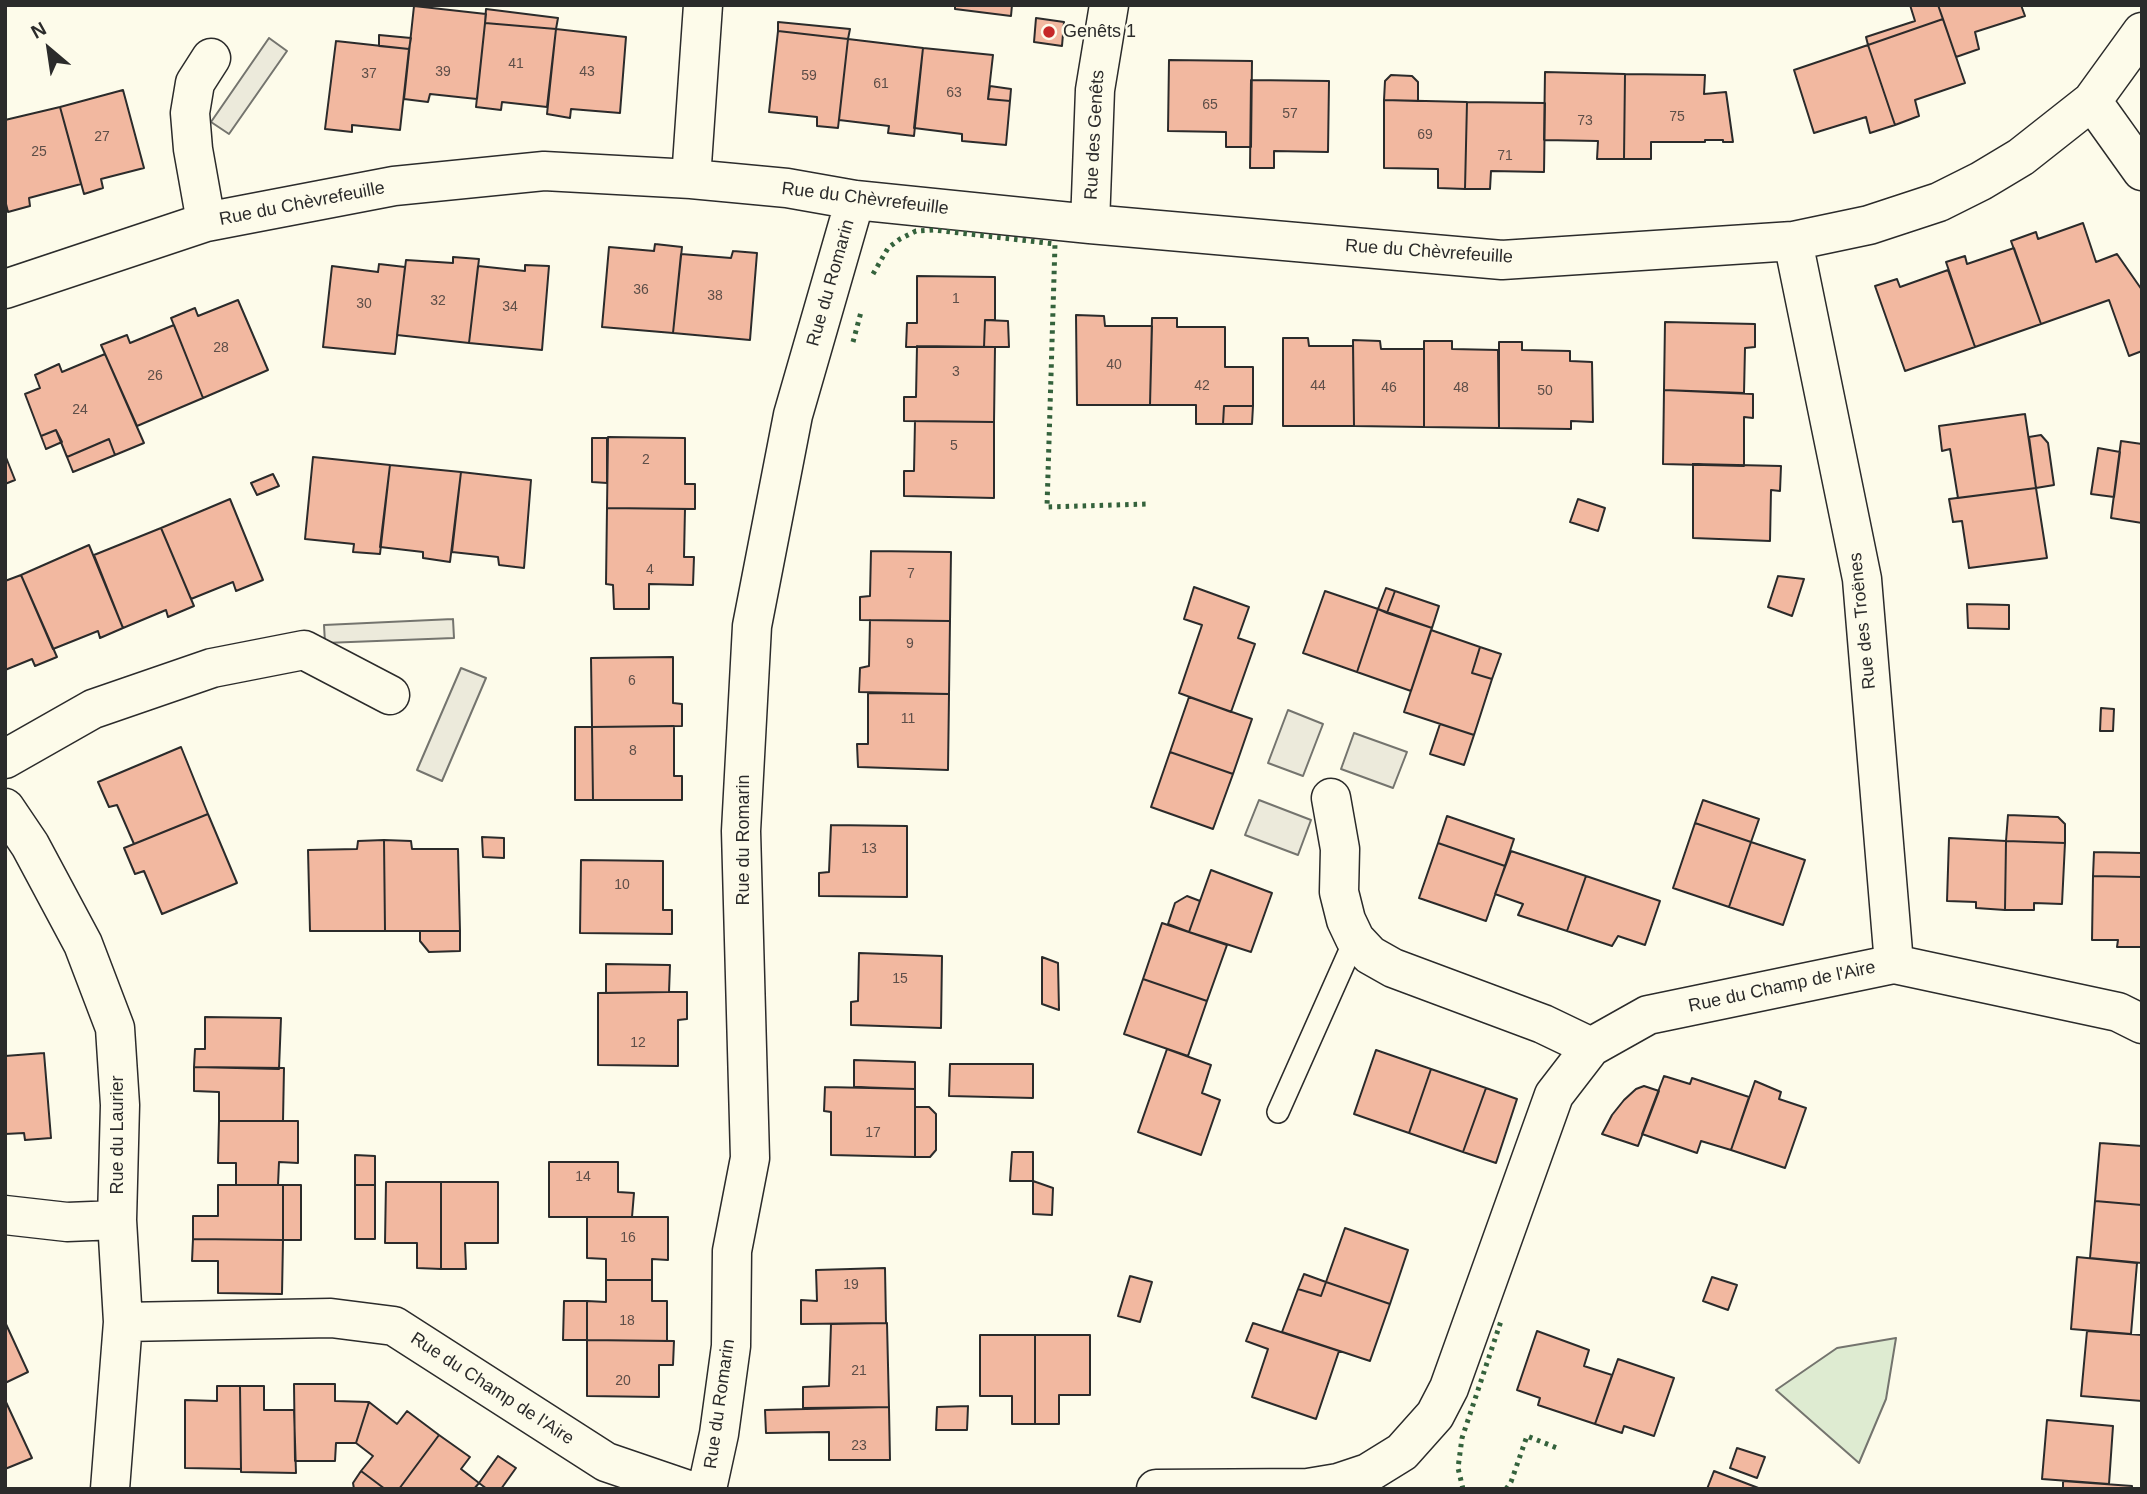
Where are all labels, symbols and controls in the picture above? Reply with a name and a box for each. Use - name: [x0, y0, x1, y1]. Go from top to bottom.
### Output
- north arrow: [14, 14, 84, 84]
- text: N: [27, 18, 50, 43]
- place label: Genêts 1: [1063, 21, 1136, 43]
- marker: Genêts 1: [1041, 24, 1057, 40]
- house number: 41: [508, 56, 524, 72]
- house number: 39: [435, 64, 451, 80]
- house number: 43: [579, 64, 595, 80]
- house number: 37: [361, 66, 377, 82]
- house number: 59: [801, 68, 817, 84]
- street label: Rue des Genêts: [1081, 69, 1109, 201]
- house number: 61: [873, 76, 889, 92]
- house number: 63: [946, 85, 962, 101]
- house number: 65: [1202, 97, 1218, 113]
- house number: 57: [1282, 106, 1298, 122]
- house number: 75: [1669, 109, 1685, 125]
- house number: 73: [1577, 113, 1593, 129]
- house number: 69: [1417, 127, 1433, 143]
- house number: 27: [94, 129, 110, 145]
- house number: 25: [31, 144, 47, 160]
- house number: 71: [1497, 148, 1513, 164]
- street label: Rue du Chèvrefeuille: [217, 177, 387, 231]
- street label: Rue du Chèvrefeuille: [780, 178, 950, 220]
- street label: Rue du Romarin: [803, 217, 859, 349]
- street label: Rue du Chèvrefeuille: [1344, 235, 1514, 269]
- house number: 36: [633, 282, 649, 298]
- house number: 38: [707, 288, 723, 304]
- house number: 1: [952, 291, 960, 307]
- house number: 32: [430, 293, 446, 309]
- house number: 30: [356, 296, 372, 312]
- house number: 34: [502, 299, 518, 315]
- house number: 28: [213, 340, 229, 356]
- house number: 40: [1106, 357, 1122, 373]
- house number: 3: [952, 364, 960, 380]
- house number: 26: [147, 368, 163, 384]
- house number: 42: [1194, 378, 1210, 394]
- house number: 44: [1310, 378, 1326, 394]
- house number: 46: [1381, 380, 1397, 396]
- house number: 48: [1453, 380, 1469, 396]
- house number: 50: [1537, 383, 1553, 399]
- house number: 24: [72, 402, 88, 418]
- house number: 5: [950, 438, 958, 454]
- house number: 2: [642, 452, 650, 468]
- street label: Rue des Troënes: [1845, 552, 1881, 690]
- house number: 4: [646, 562, 654, 578]
- house number: 7: [907, 566, 915, 582]
- house number: 9: [906, 636, 914, 652]
- house number: 6: [628, 673, 636, 689]
- house number: 11: [901, 711, 915, 727]
- house number: 8: [629, 743, 637, 759]
- street label: Rue du Romarin: [733, 774, 755, 906]
- house number: 13: [861, 841, 877, 857]
- house number: 10: [614, 877, 630, 893]
- street label: Rue du Champ de l'Aire: [1687, 957, 1877, 1017]
- house number: 15: [892, 971, 908, 987]
- house number: 12: [630, 1035, 646, 1051]
- street label: Rue du Laurier: [107, 1075, 129, 1195]
- house number: 17: [865, 1125, 881, 1141]
- house number: 14: [575, 1169, 591, 1185]
- house number: 16: [620, 1230, 636, 1246]
- house number: 19: [843, 1277, 859, 1293]
- house number: 18: [619, 1313, 635, 1329]
- street label: Rue du Champ de l'Aire: [406, 1328, 578, 1450]
- street label: Rue du Romarin: [700, 1338, 740, 1470]
- house number: 21: [851, 1363, 867, 1379]
- house number: 20: [615, 1373, 631, 1389]
- house number: 23: [851, 1438, 867, 1454]

